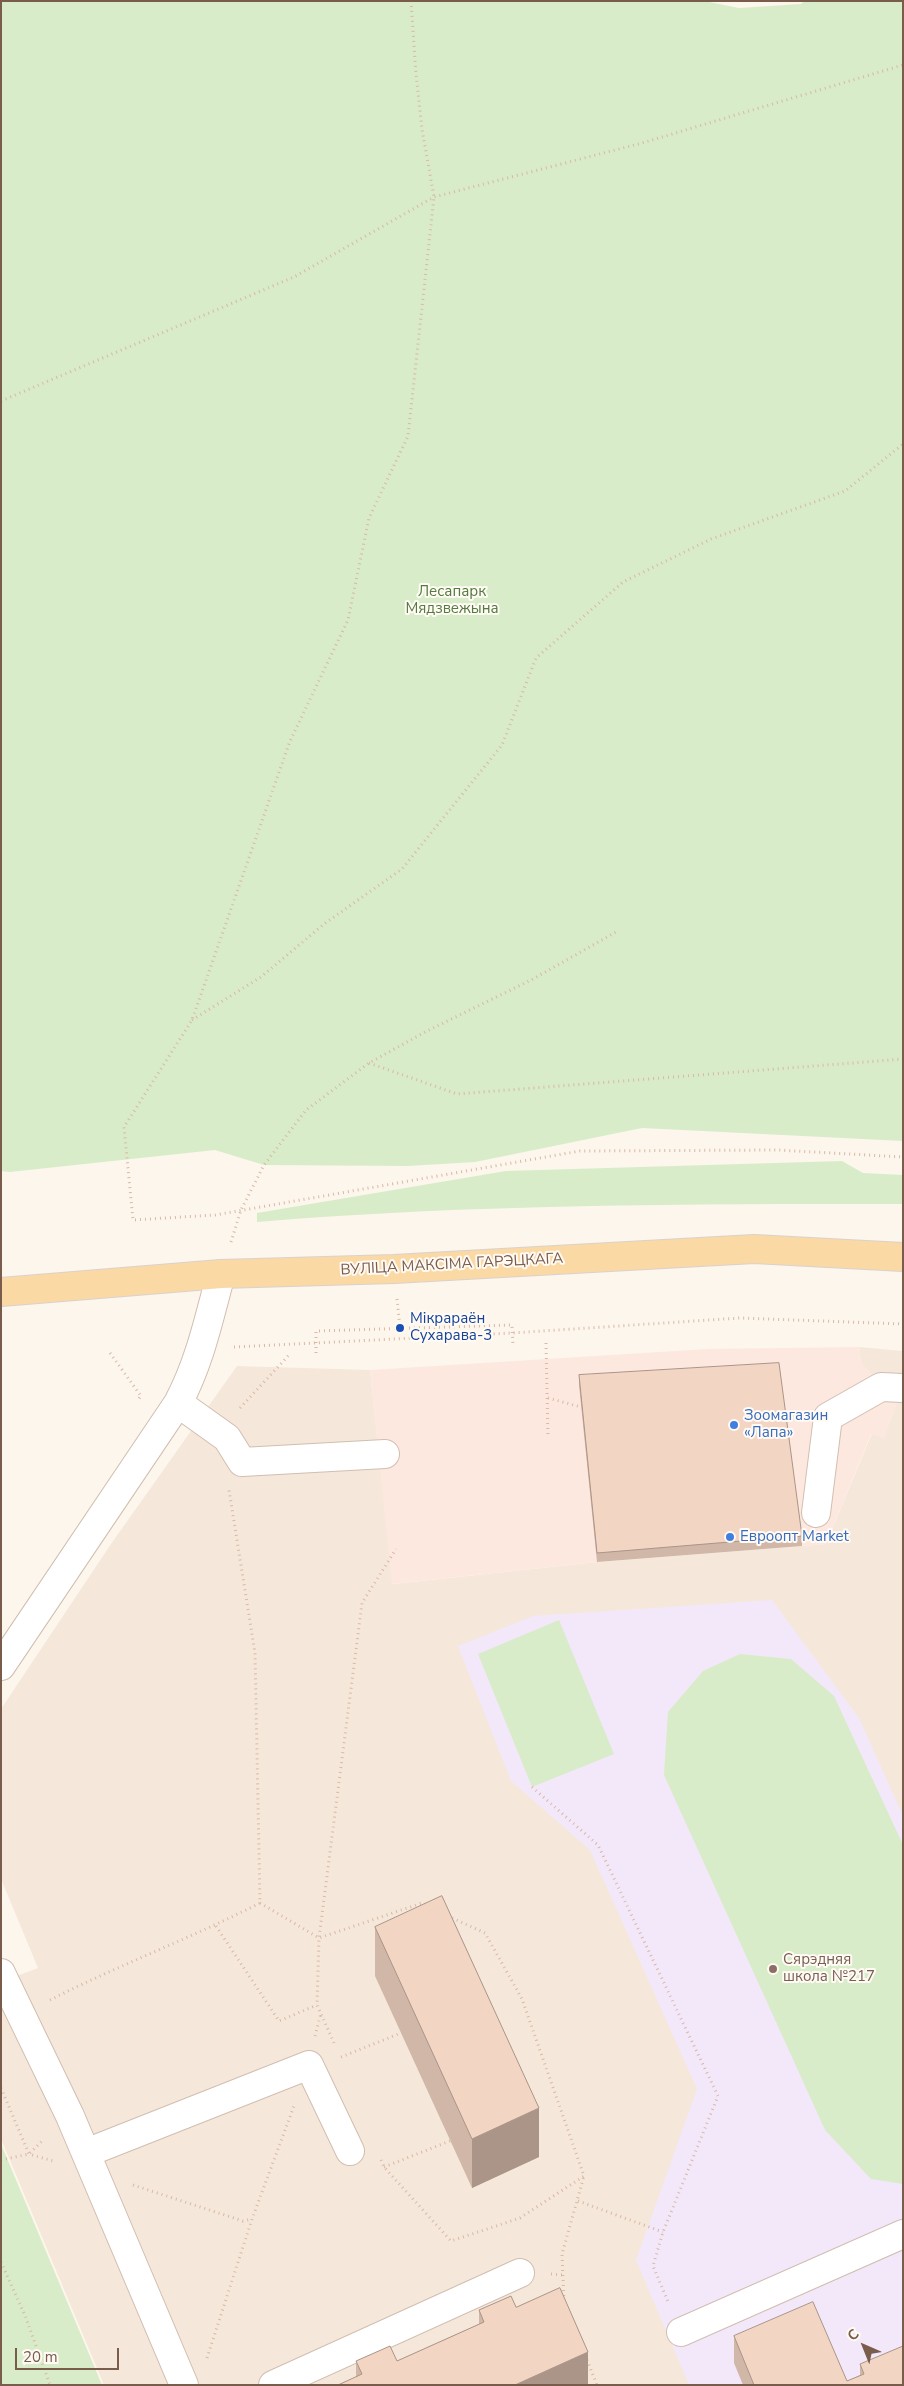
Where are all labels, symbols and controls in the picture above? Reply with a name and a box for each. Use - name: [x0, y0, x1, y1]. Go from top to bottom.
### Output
- park label: Лесапарк Мядзвежына: [405, 583, 499, 618]
- street label: ВУЛІЦА МАКСІМА ГАРЭЦКАГА: [340, 1250, 564, 1280]
- place label: Мікрараён Сухарава-3: [410, 1310, 492, 1345]
- marker: Мікрараён Сухарава-3: [394, 1322, 406, 1334]
- place label: Зоомагазин «Лапа»: [744, 1407, 828, 1442]
- marker: Зоомагазин «Лапа»: [728, 1419, 740, 1431]
- place label: Евроопт Market: [740, 1528, 849, 1546]
- marker: Евроопт Market: [724, 1531, 736, 1543]
- place label: Сярэдняя школа №217: [783, 1951, 875, 1986]
- marker: Сярэдняя школа №217: [767, 1963, 779, 1975]
- north arrow: [839, 2321, 889, 2371]
- text: С: [843, 2325, 863, 2345]
- scale bar: [18, 2338, 121, 2370]
- text: 20 m: [23, 2347, 58, 2367]

